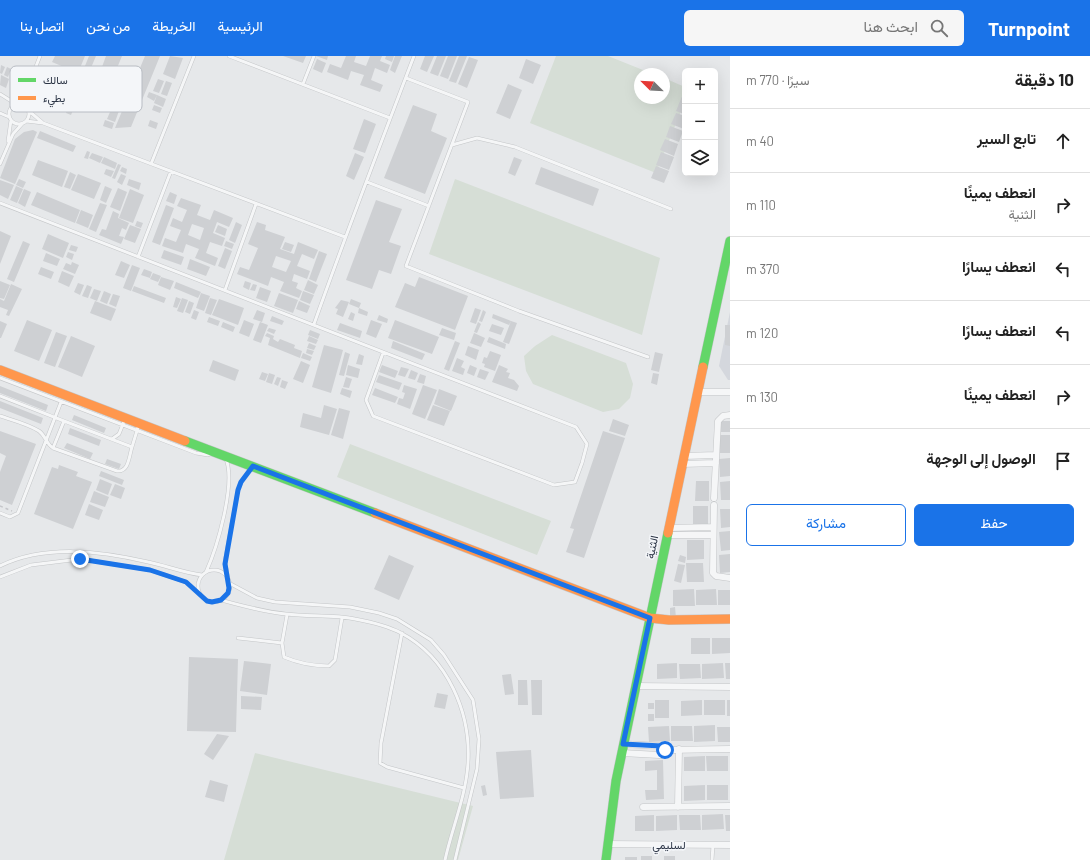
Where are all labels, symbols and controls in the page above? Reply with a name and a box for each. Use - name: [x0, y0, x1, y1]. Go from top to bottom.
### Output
- search box: [684, 10, 964, 46]
- text: اتصل بنا: [20, 17, 64, 34]
- text: من نحن: [86, 17, 130, 34]
- text: الخريطة: [152, 17, 196, 34]
- text: الرئيسية: [218, 17, 263, 34]
- text: ابحث هنا: [864, 17, 918, 35]
- icon: search: [928, 17, 950, 39]
- text: Turnpoint: [988, 17, 1070, 40]
- legend: [10, 66, 142, 112]
- north arrow: [634, 68, 670, 104]
- map controls: [682, 68, 718, 176]
- button: +: [682, 68, 718, 104]
- text: 10 دقيقة: [1015, 69, 1074, 89]
- text: سيرًا · 770 m: [746, 72, 810, 88]
- text: سالك: [43, 73, 68, 86]
- text: بطيء: [43, 91, 65, 108]
- button: −: [682, 104, 718, 140]
- text: تابع السير: [977, 129, 1036, 147]
- icon: ahead: [1052, 130, 1074, 152]
- text: 40 m: [746, 133, 774, 149]
- button: layers: [682, 140, 718, 176]
- text: انعطف يمينًا: [964, 183, 1036, 201]
- icon: right: [1052, 194, 1074, 216]
- text: 110 m: [746, 197, 776, 213]
- text: الثنية: [1008, 206, 1036, 222]
- text: انعطف يسارًا: [962, 257, 1036, 275]
- icon: left: [1052, 258, 1074, 280]
- text: 370 m: [746, 261, 780, 277]
- text: انعطف يسارًا: [962, 321, 1036, 339]
- icon: left: [1052, 322, 1074, 344]
- text: 120 m: [746, 325, 778, 341]
- text: انعطف يمينًا: [964, 385, 1036, 403]
- icon: right: [1052, 386, 1074, 408]
- text: 130 m: [746, 389, 778, 405]
- text: الوصول إلى الوجهة: [926, 449, 1036, 467]
- icon: arrive: [1052, 450, 1074, 472]
- button: مشاركة: [746, 504, 906, 546]
- button: حفظ: [914, 504, 1074, 546]
- street label: الثنية: [643, 534, 661, 560]
- route end: [71, 550, 89, 568]
- route start: [656, 741, 674, 759]
- street label: لسليمي: [652, 838, 686, 855]

